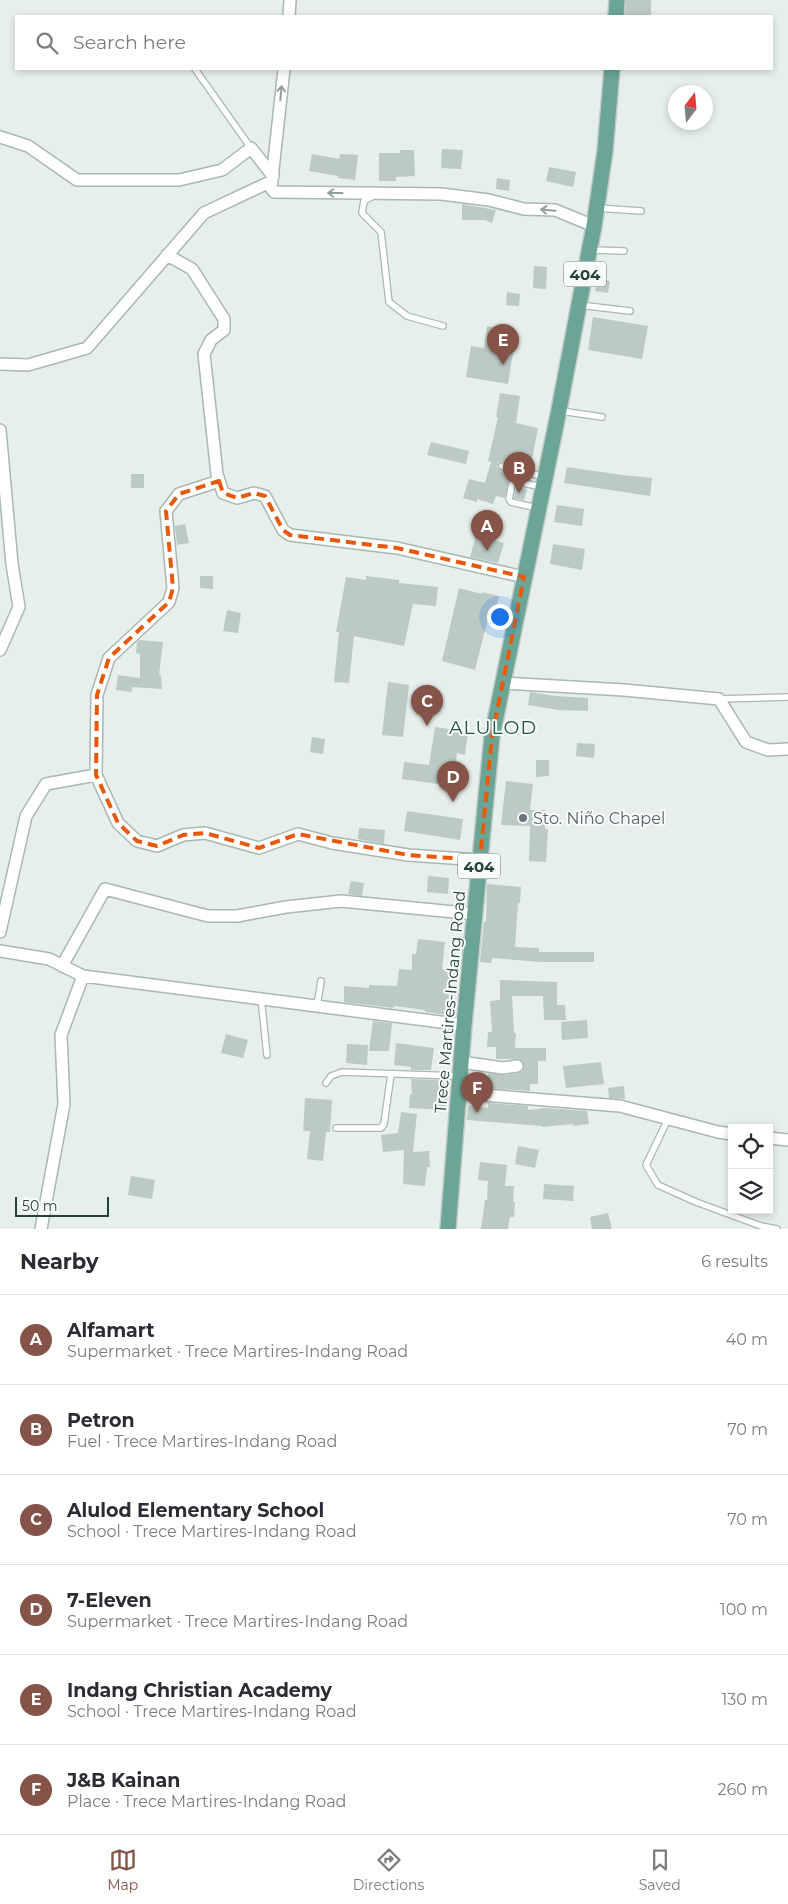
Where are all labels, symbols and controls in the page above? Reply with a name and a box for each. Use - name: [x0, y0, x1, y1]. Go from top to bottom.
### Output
- search box: [15, 15, 773, 70]
- icon: search: [33, 29, 61, 57]
- text: Search here: [73, 31, 186, 54]
- one-way arrow: [276, 85, 286, 101]
- north arrow: [668, 85, 713, 130]
- one-way arrow: [327, 188, 344, 198]
- one-way arrow: [541, 206, 557, 215]
- road number: 404: [564, 262, 606, 286]
- pin: E: [487, 324, 519, 365]
- pin: B: [503, 452, 535, 493]
- pin: A: [471, 510, 503, 551]
- your location: [487, 604, 513, 630]
- pin: C: [411, 685, 443, 726]
- district label: ALULOD: [449, 716, 537, 739]
- pin: D: [437, 761, 469, 802]
- place label: Sto. Niño Chapel: [533, 809, 665, 828]
- marker: Sto. Niño Chapel: [517, 812, 529, 824]
- road number: 404: [458, 854, 500, 878]
- street label: Trece Martires-Indang Road: [431, 890, 469, 1114]
- pin: F: [461, 1072, 493, 1113]
- map controls: [728, 1124, 773, 1214]
- button: locate: [728, 1124, 773, 1169]
- button: layers: [728, 1169, 773, 1214]
- scale bar: [15, 1194, 109, 1217]
- text: 50 m: [22, 1197, 58, 1215]
- text: Nearby: [20, 1249, 99, 1274]
- text: 6 results: [701, 1252, 768, 1271]
- text: Alfamart: [67, 1319, 155, 1342]
- text: A: [30, 1330, 42, 1349]
- text: 40 m: [726, 1330, 768, 1349]
- text: Supermarket · Trece Martires-Indang Road: [67, 1342, 408, 1361]
- text: Petron: [67, 1409, 135, 1432]
- text: B: [30, 1420, 42, 1439]
- text: 70 m: [727, 1420, 768, 1439]
- text: Fuel · Trece Martires-Indang Road: [67, 1432, 337, 1451]
- text: Alulod Elementary School: [67, 1499, 324, 1522]
- text: C: [30, 1510, 42, 1529]
- text: 70 m: [727, 1510, 768, 1529]
- text: School · Trece Martires-Indang Road: [67, 1522, 357, 1541]
- text: 7-Eleven: [67, 1589, 152, 1612]
- text: D: [29, 1600, 43, 1619]
- text: 100 m: [720, 1600, 768, 1619]
- text: Supermarket · Trece Martires-Indang Road: [67, 1612, 408, 1631]
- text: Indang Christian Academy: [67, 1679, 332, 1702]
- text: E: [31, 1690, 41, 1709]
- text: 130 m: [721, 1690, 768, 1709]
- text: School · Trece Martires-Indang Road: [67, 1702, 357, 1721]
- text: J&B Kainan: [67, 1769, 180, 1792]
- text: F: [31, 1780, 41, 1799]
- text: 260 m: [717, 1780, 768, 1799]
- text: Place · Trece Martires-Indang Road: [67, 1792, 346, 1811]
- tab: Map: [107, 1846, 138, 1894]
- tab: Directions: [353, 1846, 424, 1894]
- tab: Saved: [639, 1846, 681, 1894]

